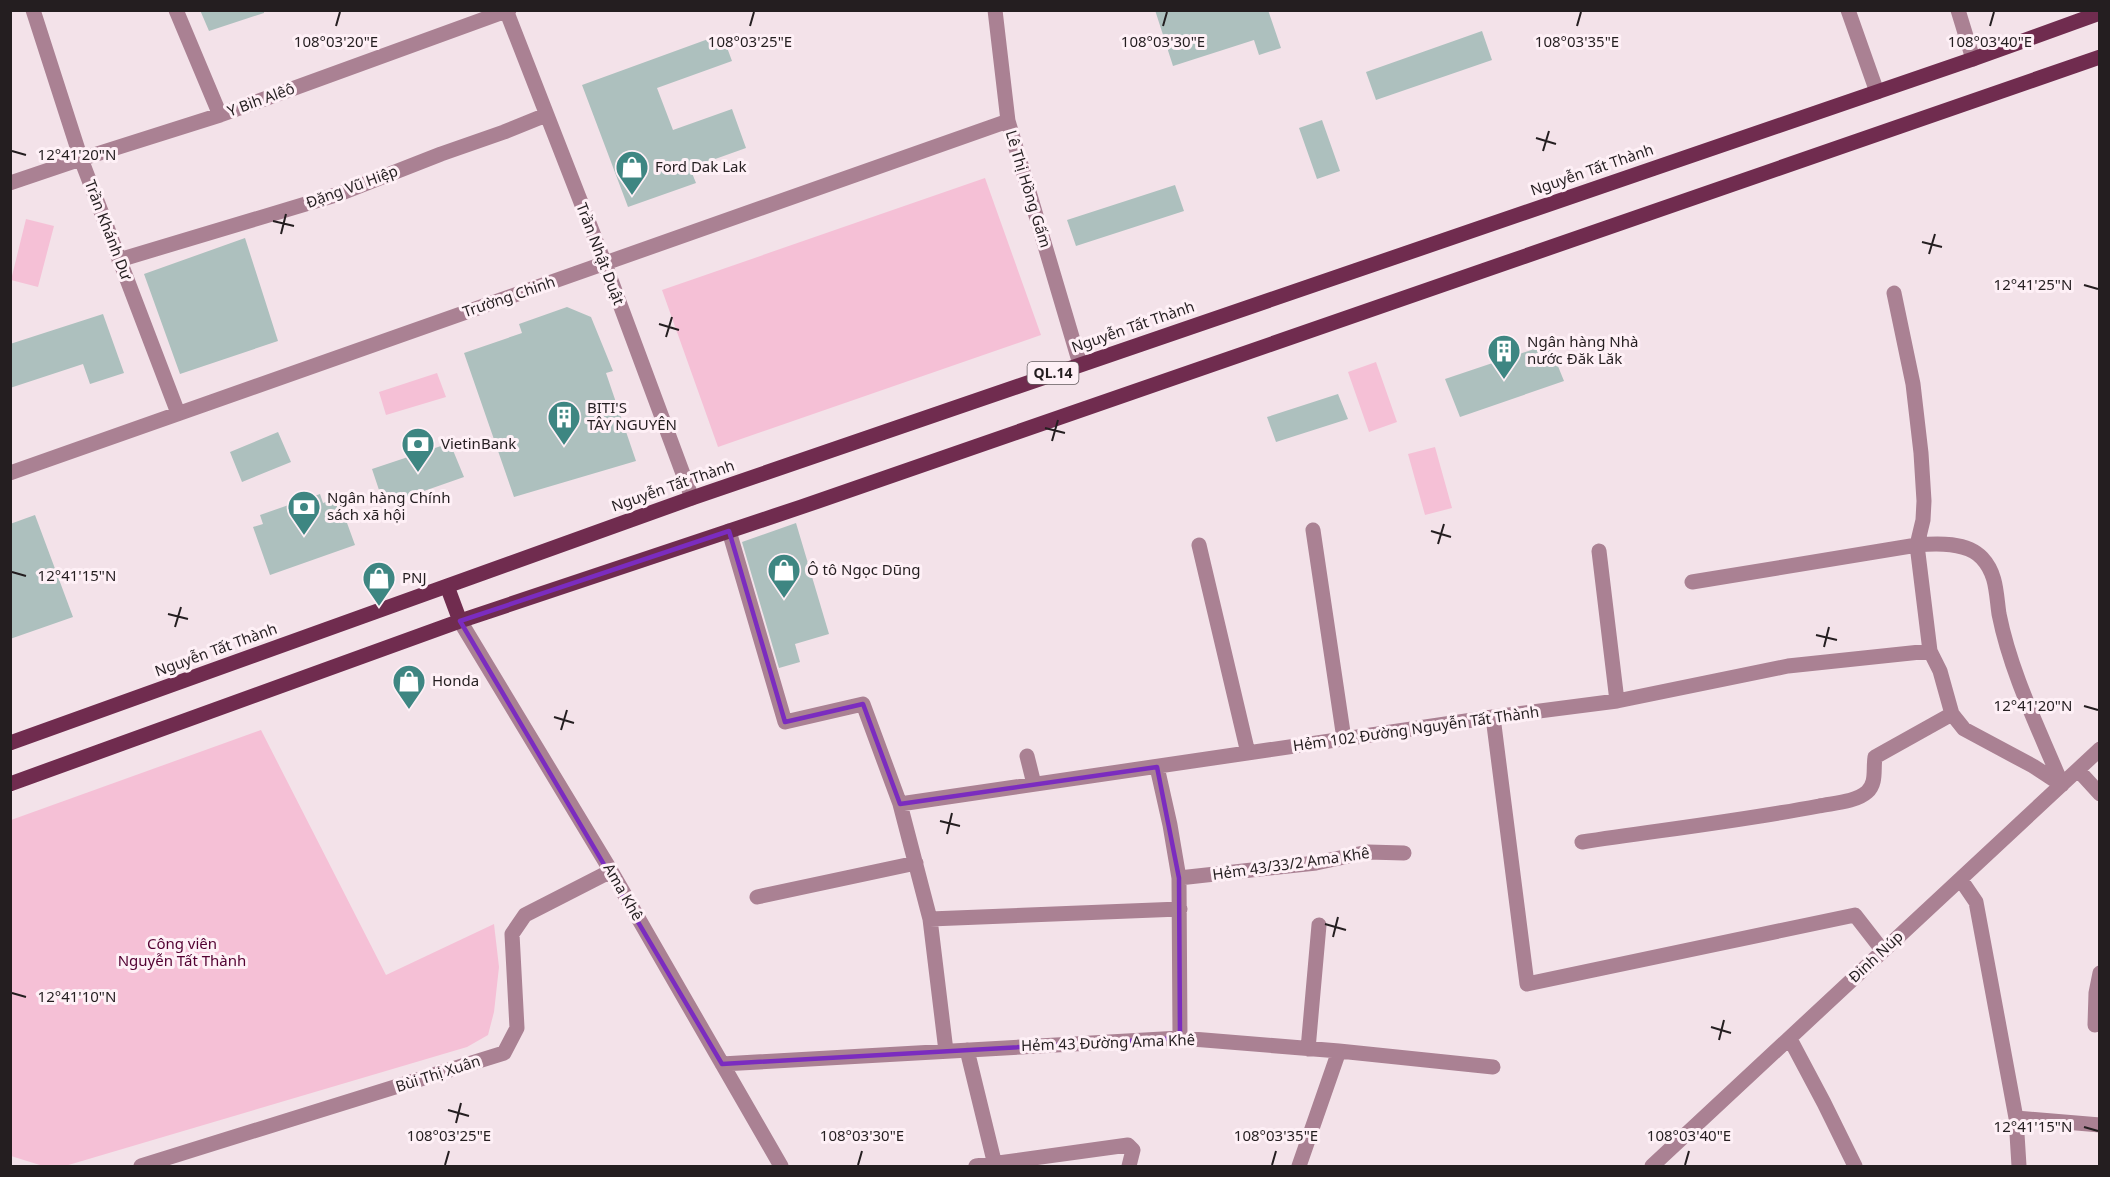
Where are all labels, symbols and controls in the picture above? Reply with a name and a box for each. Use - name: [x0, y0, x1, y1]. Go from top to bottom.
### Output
- text: 108°03'20"E: [294, 31, 378, 51]
- text: 108°03'25"E: [708, 31, 792, 51]
- text: 108°03'30"E: [1121, 31, 1205, 51]
- text: 108°03'35"E: [1535, 31, 1619, 51]
- text: 108°03'40"E: [1948, 31, 2032, 51]
- street label: Y Bih Alêô: [224, 78, 297, 120]
- street label: Lê Thị Hồng Gấm: [1002, 128, 1056, 250]
- street label: Nguyễn Tất Thành: [1528, 139, 1656, 199]
- text: 12°41'20"N: [38, 144, 116, 164]
- shop icon: Ford Dak Lak: [614, 149, 650, 196]
- place label: Ford Dak Lak: [655, 156, 746, 176]
- street label: Đặng Vũ Hiệp: [303, 160, 400, 212]
- street label: Trần Khánh Dư: [81, 177, 137, 283]
- street label: Trần Nhật Duật: [572, 200, 630, 308]
- street label: Trường Chinh: [460, 271, 558, 321]
- text: 12°41'25"N: [1994, 274, 2072, 294]
- street label: Nguyễn Tất Thành: [1069, 296, 1197, 356]
- place label: Ngân hàng Nhà nước Đăk Lăk: [1527, 331, 1638, 368]
- building icon: Ngân hàng Nhà nước Đăk Lăk: [1486, 333, 1522, 380]
- road number: QL.14: [1028, 362, 1078, 384]
- place label: BITI'S TÂY NGUYÊN: [587, 397, 677, 434]
- building icon: BITI'S TÂY NGUYÊN: [546, 399, 582, 446]
- bank icon: VietinBank: [400, 426, 436, 473]
- place label: VietinBank: [441, 433, 516, 453]
- street label: Nguyễn Tất Thành: [609, 455, 737, 515]
- place label: Ngân hàng Chính sách xã hội: [327, 487, 450, 524]
- bank icon: Ngân hàng Chính sách xã hội: [286, 489, 322, 536]
- shop icon: Ô tô Ngọc Dũng: [766, 552, 802, 599]
- place label: Ô tô Ngọc Dũng: [807, 559, 921, 579]
- shop icon: PNJ: [361, 560, 397, 607]
- text: 12°41'15"N: [38, 565, 116, 585]
- place label: PNJ: [402, 567, 427, 587]
- street label: Nguyễn Tất Thành: [152, 618, 280, 680]
- shop icon: Honda: [391, 663, 427, 710]
- place label: Honda: [432, 670, 479, 690]
- text: 12°41'20"N: [1994, 695, 2072, 715]
- street label: Hẻm 102 Đường Nguyễn Tất Thành: [1291, 701, 1540, 755]
- street label: Hẻm 43/33/2 Ama Khê: [1211, 842, 1371, 884]
- street label: Ama Khê: [599, 859, 648, 924]
- street label: Đinh Núp: [1844, 926, 1907, 986]
- park label: Công viên Nguyễn Tất Thành: [118, 933, 246, 970]
- text: 12°41'10"N: [38, 986, 116, 1006]
- street label: Hẻm 43 Đường Ama Khê: [1021, 1029, 1195, 1055]
- street label: Bùi Thị Xuân: [393, 1050, 483, 1096]
- text: 12°41'15"N: [1994, 1116, 2072, 1136]
- text: 108°03'25"E: [407, 1125, 491, 1145]
- text: 108°03'30"E: [820, 1125, 904, 1145]
- text: 108°03'35"E: [1234, 1125, 1318, 1145]
- text: 108°03'40"E: [1647, 1125, 1731, 1145]

